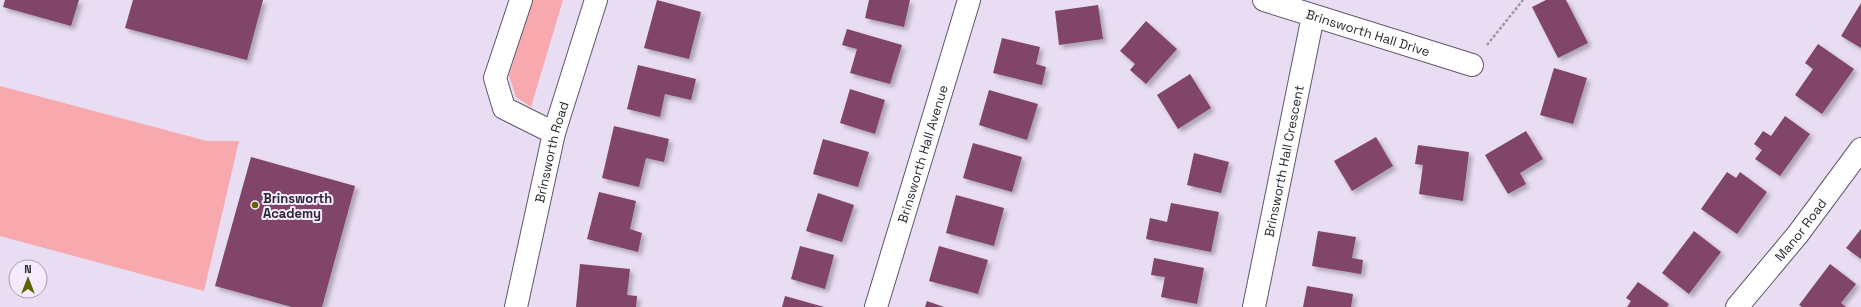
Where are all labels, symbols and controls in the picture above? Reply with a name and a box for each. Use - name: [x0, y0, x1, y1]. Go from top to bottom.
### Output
- street label: Brinsworth Hall Drive: [1304, 6, 1432, 60]
- street label: Brinsworth Hall Avenue: [894, 83, 952, 225]
- street label: Brinsworth Hall Crescent: [1260, 84, 1308, 239]
- street label: Brinsworth Road: [531, 99, 572, 204]
- place label: Brinsworth Academy: [263, 190, 332, 222]
- street label: Manor Road: [1771, 195, 1830, 265]
- marker: Brinsworth Academy: [250, 200, 260, 210]
- north arrow: [8, 259, 48, 299]
- text: N: [24, 262, 32, 276]

